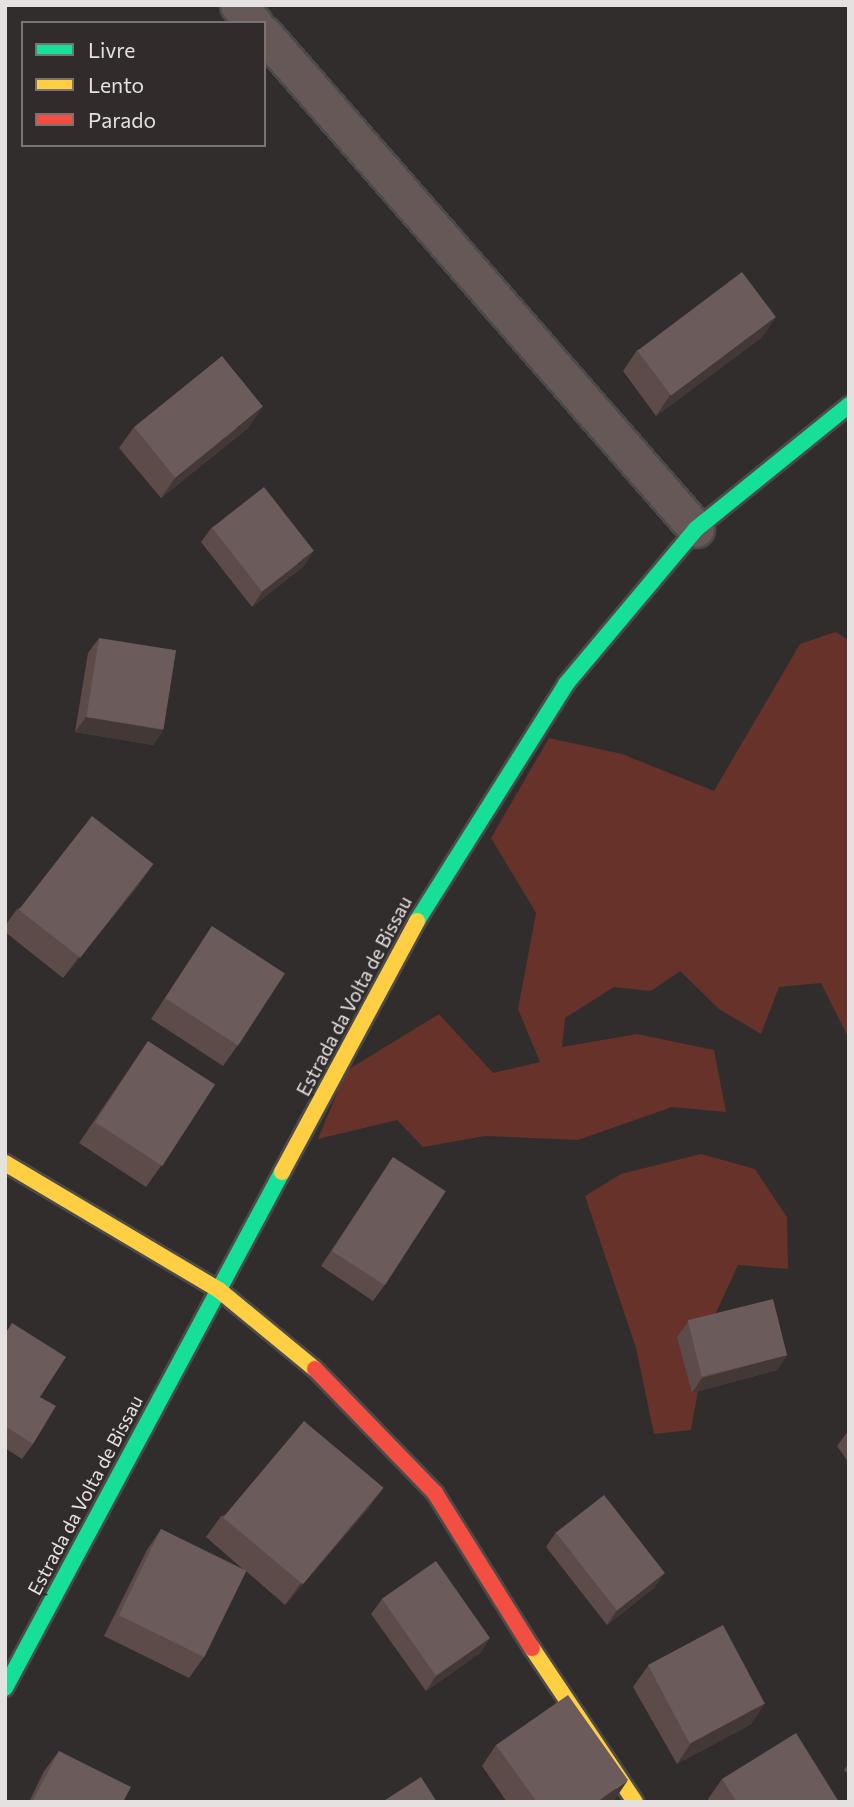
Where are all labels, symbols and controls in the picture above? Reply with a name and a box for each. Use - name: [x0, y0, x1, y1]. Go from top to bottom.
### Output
- legend: [21, 21, 266, 147]
- text: Livre: [88, 37, 135, 62]
- text: Lento: [88, 72, 144, 97]
- text: Parado: [88, 107, 156, 132]
- street label: Estrada da Volta de Bissau: [292, 892, 416, 1100]
- street label: Estrada da Volta de Bissau: [23, 1391, 147, 1599]

